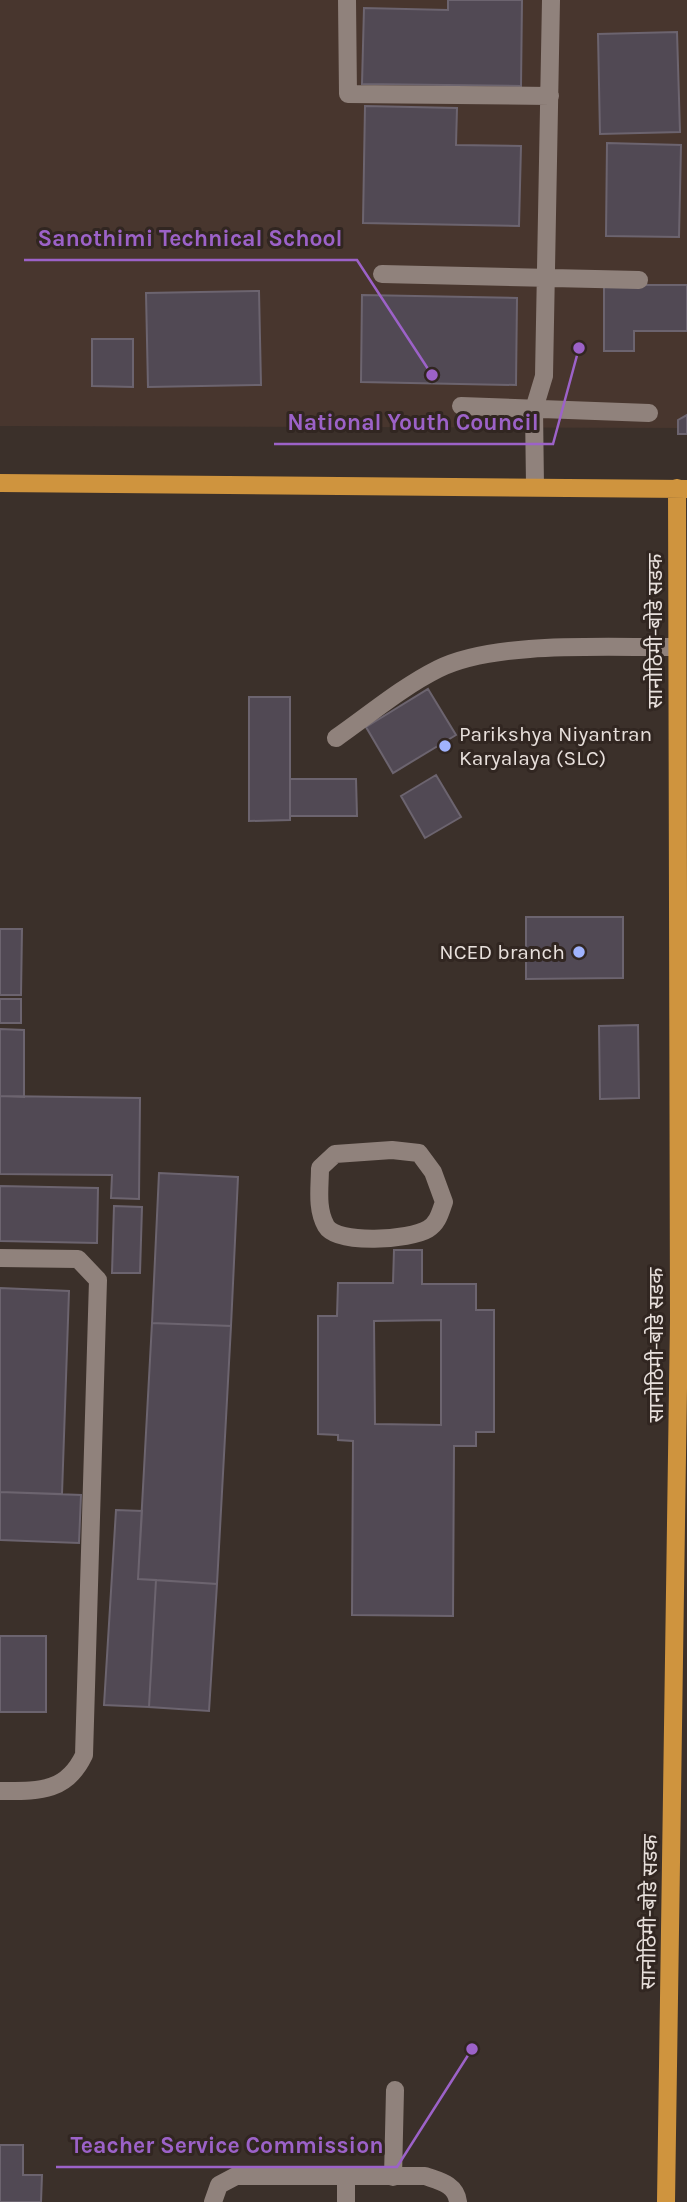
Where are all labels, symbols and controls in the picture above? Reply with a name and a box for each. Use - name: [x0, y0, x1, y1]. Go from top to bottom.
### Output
- callout: Sanothimi Technical School: [24, 216, 357, 260]
- text: Sanothimi Technical School: [37, 225, 343, 252]
- callout: National Youth Council: [274, 400, 553, 444]
- text: National Youth Council: [287, 409, 539, 436]
- street label: सानोठिमी-बोडे सडक: [643, 553, 667, 708]
- place label: Parikshya Niyantran Karyalaya (SLC): [459, 722, 652, 770]
- marker: Parikshya Niyantran Karyalaya (SLC): [437, 738, 453, 754]
- place label: NCED branch: [439, 940, 565, 964]
- marker: NCED branch: [571, 944, 587, 960]
- street label: सानोठिमी-बोडे सडक: [644, 1267, 668, 1422]
- street label: सानोठिमी-बोडे सडक: [636, 1833, 662, 1990]
- callout: Teacher Service Commission: [56, 2123, 397, 2167]
- text: Teacher Service Commission: [71, 2132, 384, 2159]

